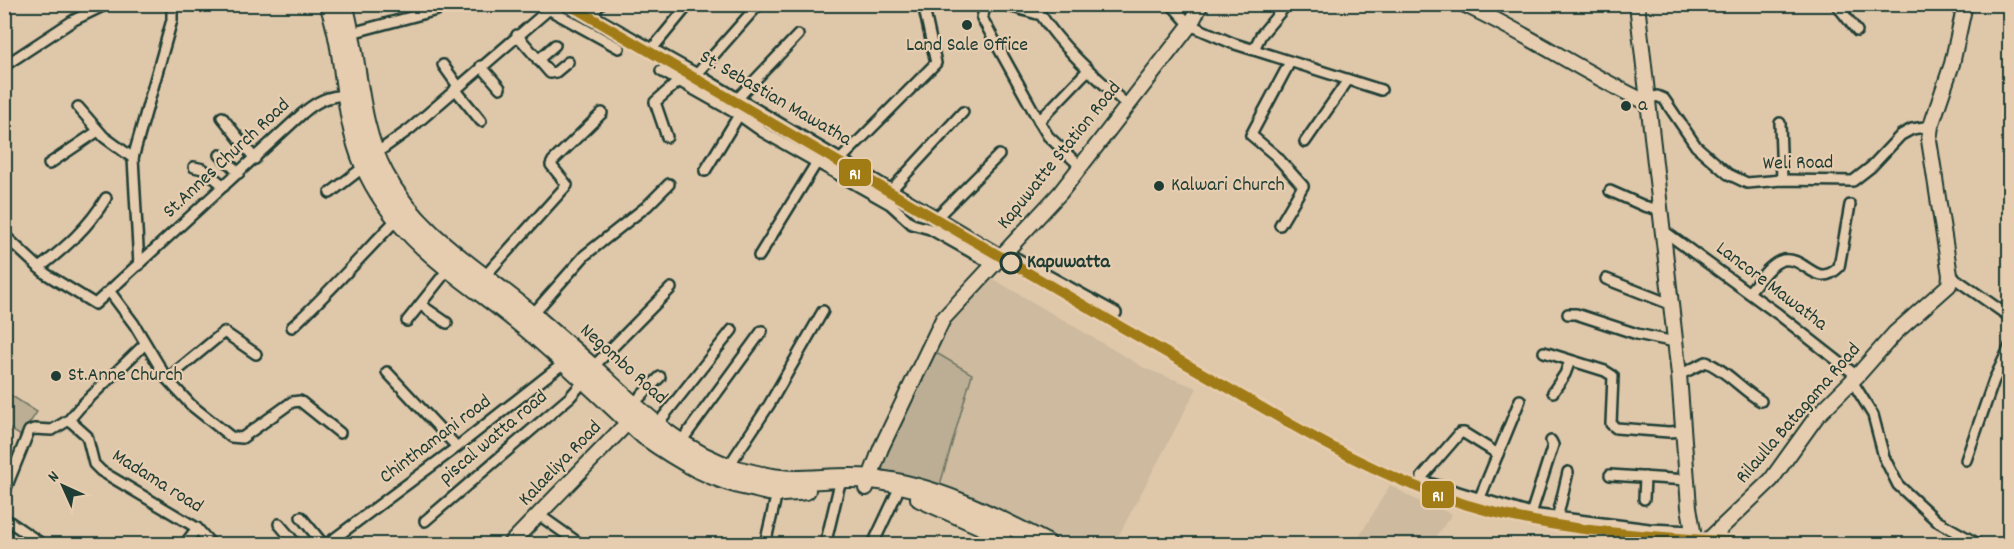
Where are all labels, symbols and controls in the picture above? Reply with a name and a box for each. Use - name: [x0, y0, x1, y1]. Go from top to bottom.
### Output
- marker: Land Sale Office: [960, 18, 974, 32]
- place label: Land Sale Office: [906, 32, 1028, 60]
- street label: St. Sebastian Mawatha: [694, 44, 857, 154]
- street label: Kapuwatte Station Road: [991, 76, 1129, 236]
- place label: a: [1638, 92, 1648, 120]
- street label: St.Annes Church Road: [157, 93, 297, 225]
- marker: a: [1619, 99, 1633, 113]
- street label: Weli Road: [1762, 149, 1834, 179]
- line badge: R1: [838, 158, 872, 187]
- text: R1: [849, 164, 861, 187]
- place label: Kalwari Church: [1171, 172, 1285, 200]
- marker: Kalwari Church: [1152, 179, 1166, 193]
- street label: Lancore Mawatha: [1709, 236, 1833, 339]
- place label: Kapuwatta: [1027, 249, 1110, 277]
- marker: Kapuwatta: [1000, 252, 1022, 274]
- street label: Negombo Road: [573, 318, 673, 412]
- street label: Rilaulla Batagama Road: [1730, 337, 1868, 491]
- place label: St.Anne Church: [68, 362, 183, 390]
- marker: St.Anne Church: [49, 369, 63, 383]
- street label: piscal watta road: [434, 384, 554, 492]
- street label: Chinthamani road: [374, 389, 498, 491]
- street label: Kalaeliya Road: [513, 415, 609, 513]
- street label: Madama road: [106, 443, 208, 521]
- north arrow: [33, 456, 93, 516]
- text: N: [43, 466, 65, 488]
- line badge: R1: [1421, 480, 1455, 509]
- text: R1: [1432, 486, 1444, 509]

